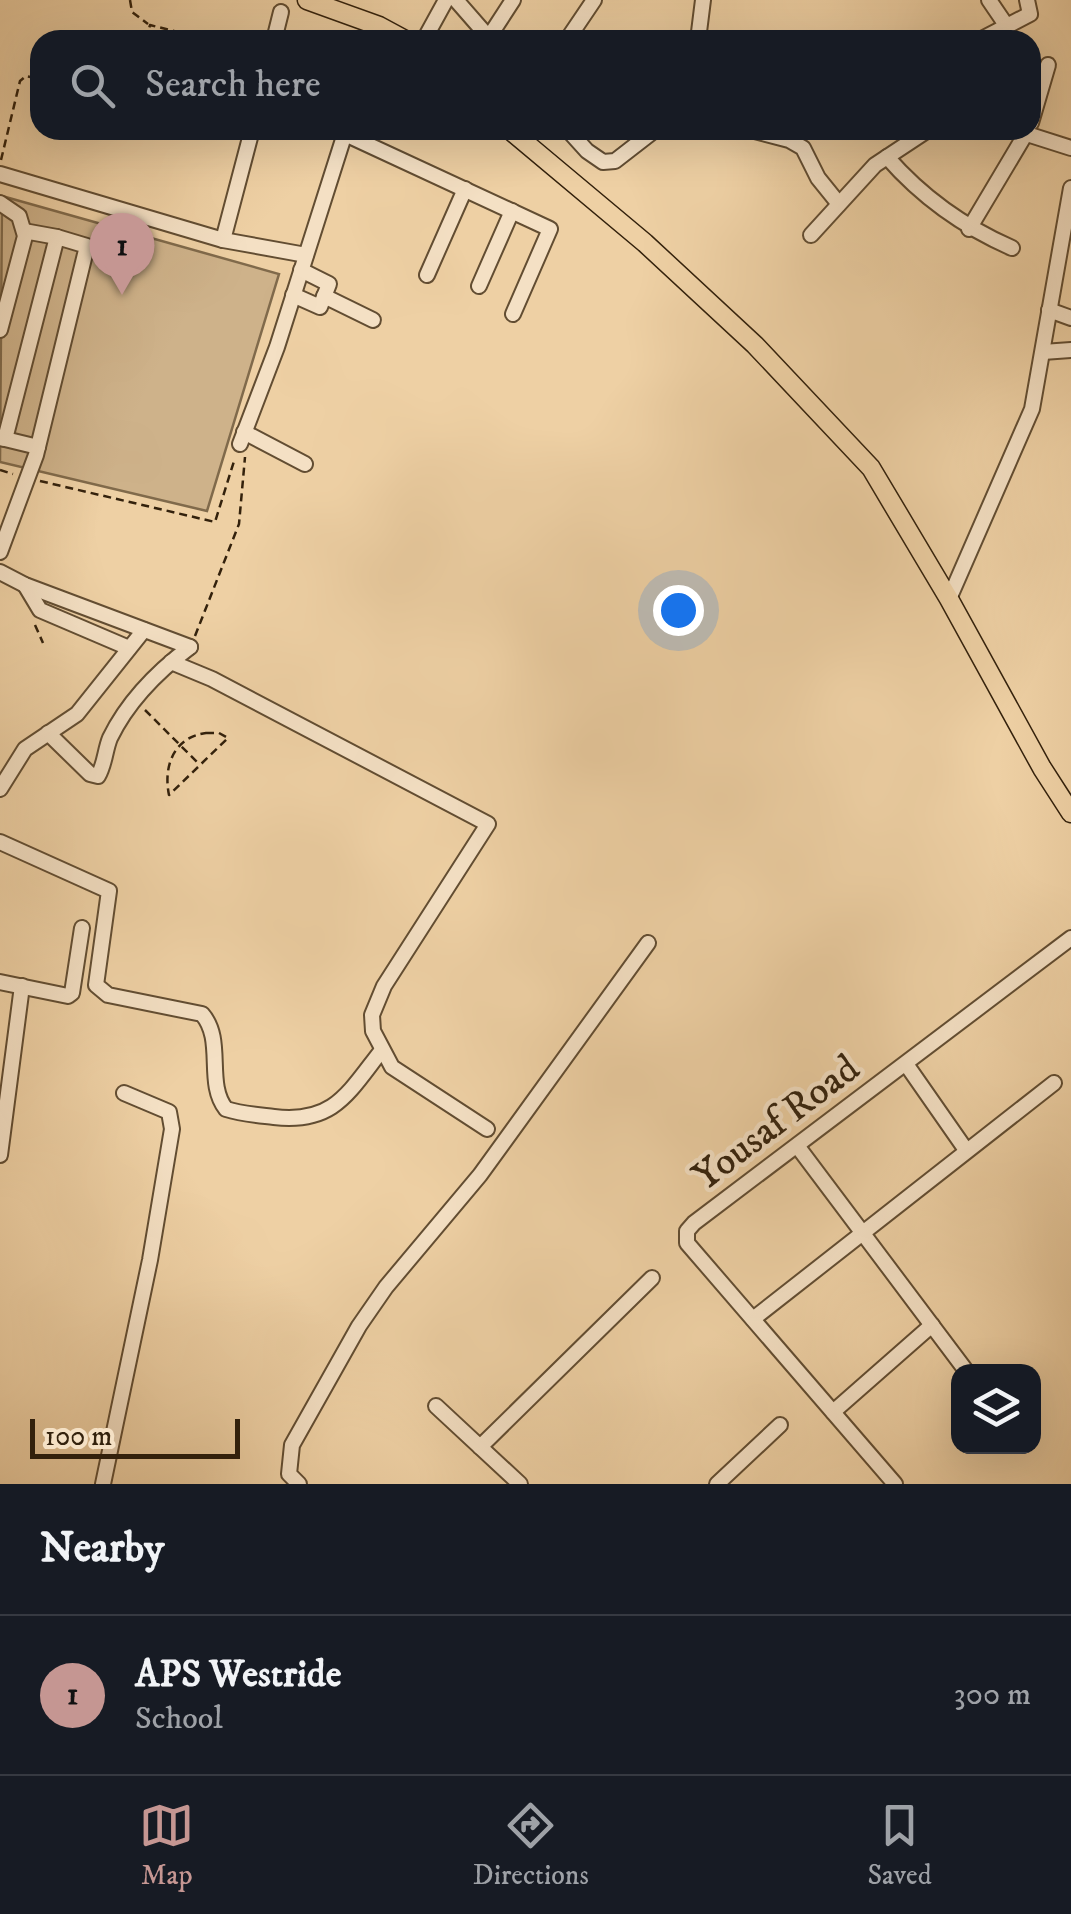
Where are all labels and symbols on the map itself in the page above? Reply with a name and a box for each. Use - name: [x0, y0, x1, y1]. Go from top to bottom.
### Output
- pin: 1: [90, 212, 154, 295]
- your location: [653, 585, 704, 636]
- street label: Yousaf Road: [684, 1044, 870, 1202]
- scale bar: [30, 1414, 240, 1458]

